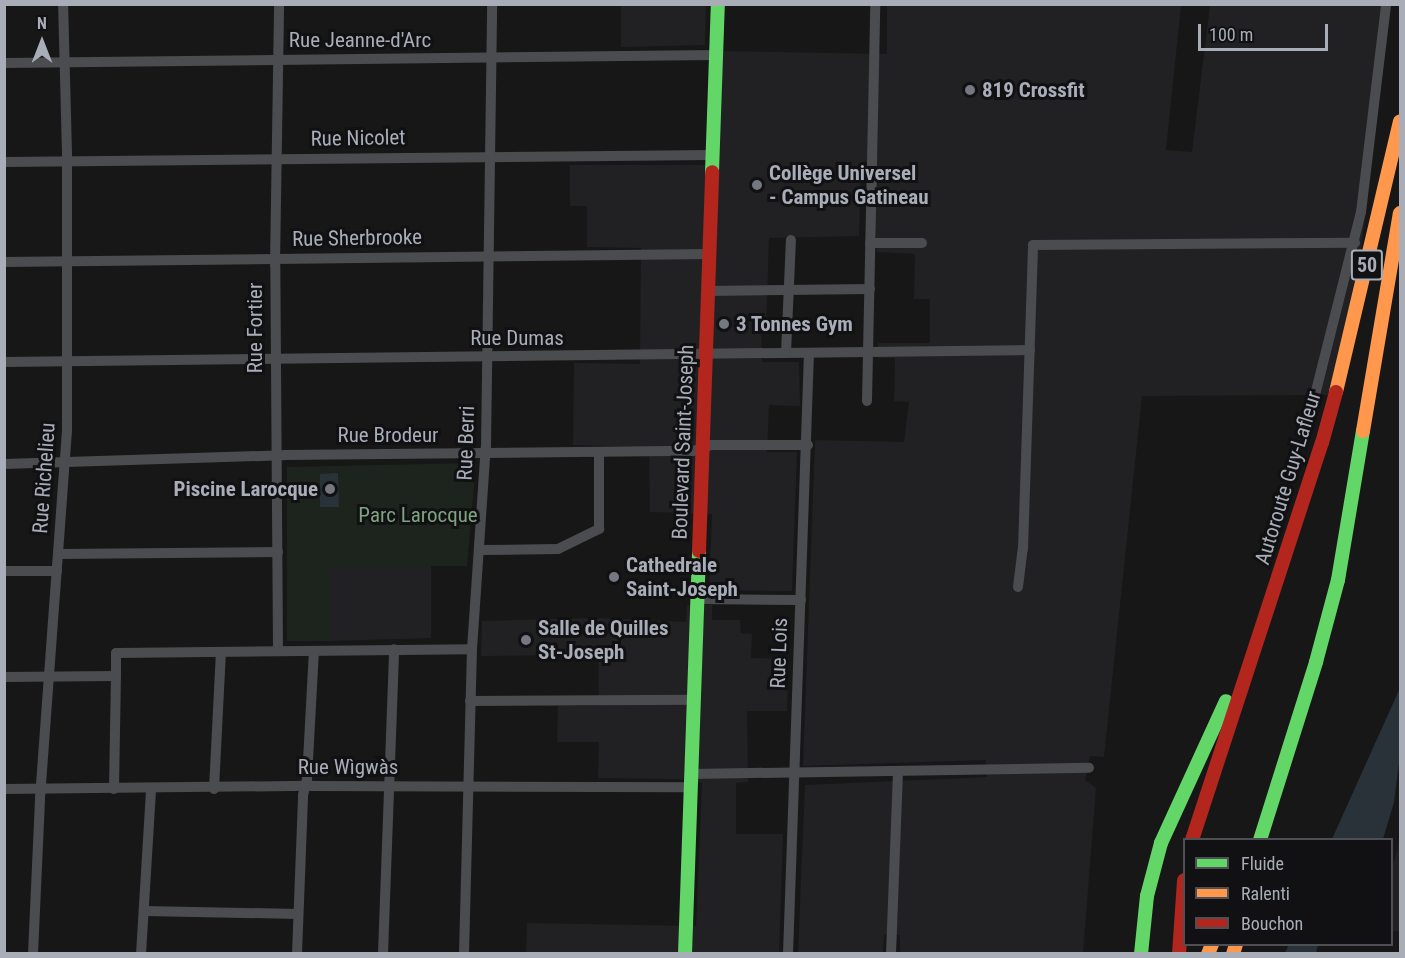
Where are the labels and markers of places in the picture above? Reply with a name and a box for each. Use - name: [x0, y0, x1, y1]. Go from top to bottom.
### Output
- place label: 819 Crossfit: [982, 77, 1085, 103]
- marker: 819 Crossfit: [963, 83, 977, 97]
- place label: Collège Universel - Campus Gatineau: [769, 160, 928, 210]
- marker: Collège Universel - Campus Gatineau: [750, 178, 764, 192]
- place label: 3 Tonnes Gym: [736, 311, 854, 337]
- marker: 3 Tonnes Gym: [717, 317, 731, 331]
- place label: Piscine Larocque: [174, 476, 318, 502]
- marker: Piscine Larocque: [323, 482, 337, 496]
- place label: Cathedrale Saint-Joseph: [626, 552, 738, 602]
- marker: Cathedrale Saint-Joseph: [607, 570, 621, 584]
- place label: Salle de Quilles St-Joseph: [538, 615, 668, 665]
- marker: Salle de Quilles St-Joseph: [519, 633, 533, 647]

